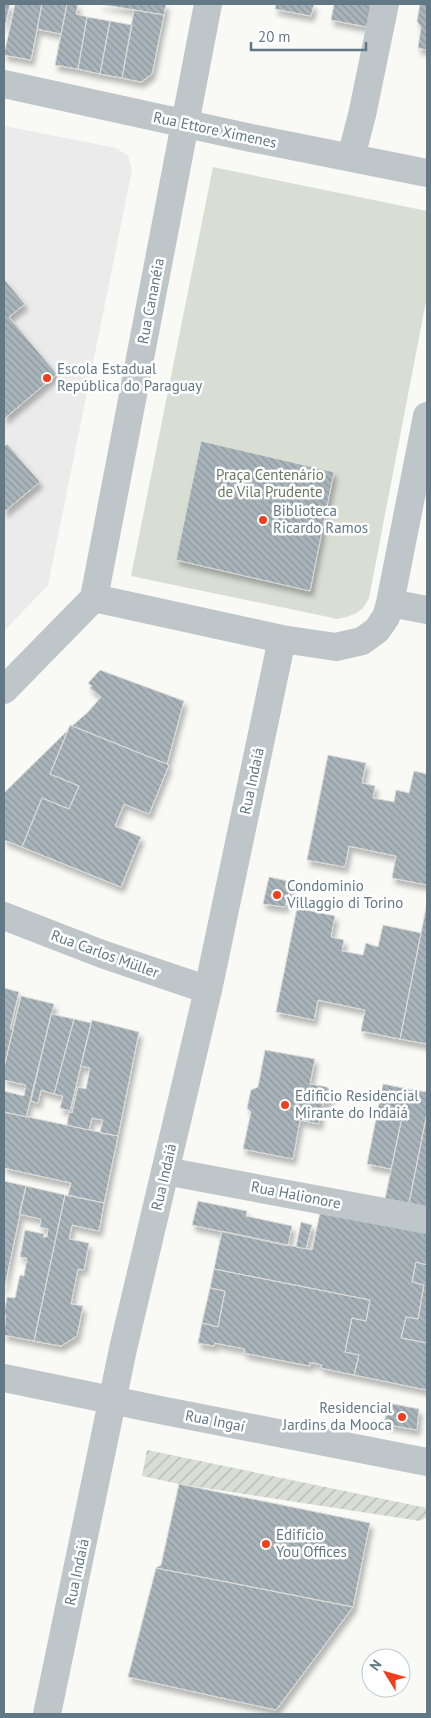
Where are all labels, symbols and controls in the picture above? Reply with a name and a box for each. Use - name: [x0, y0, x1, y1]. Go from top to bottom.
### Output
- scale bar: [251, 20, 366, 52]
- text: 20 m: [258, 27, 291, 46]
- street label: Rua Ettore Ximenes: [152, 107, 279, 152]
- street label: Rua Cananéia: [133, 256, 168, 345]
- place label: Escola Estadual República do Paraguay: [57, 359, 202, 395]
- marker: Escola Estadual República do Paraguay: [41, 372, 53, 384]
- park label: Praça Centenário de Vila Prudente: [216, 465, 324, 501]
- place label: Biblioteca Ricardo Ramos: [273, 501, 368, 537]
- marker: Biblioteca Ricardo Ramos: [257, 514, 269, 526]
- street label: Rua Indaiá: [235, 746, 268, 816]
- place label: Condominio Villaggio di Torino: [286, 876, 403, 912]
- marker: Condominio Villaggio di Torino: [271, 889, 283, 901]
- street label: Rua Carlos Müller: [49, 925, 162, 982]
- place label: Edificio Residencial Mirante do Indaiá: [295, 1086, 419, 1122]
- marker: Edificio Residencial Mirante do Indaiá: [279, 1099, 291, 1111]
- street label: Rua Indaiá: [147, 1142, 180, 1212]
- street label: Rua Halionore: [250, 1176, 343, 1213]
- place label: Residencial Jardins da Mooca: [282, 1398, 393, 1434]
- street label: Rua Ingaí: [184, 1405, 247, 1436]
- marker: Residencial Jardins da Mooca: [396, 1411, 408, 1423]
- place label: Edifício You Offices: [276, 1525, 347, 1561]
- street label: Rua Indaiá: [60, 1537, 93, 1607]
- marker: Edifício You Offices: [260, 1538, 272, 1550]
- north arrow: [361, 1648, 411, 1698]
- text: N: [366, 1656, 386, 1674]

